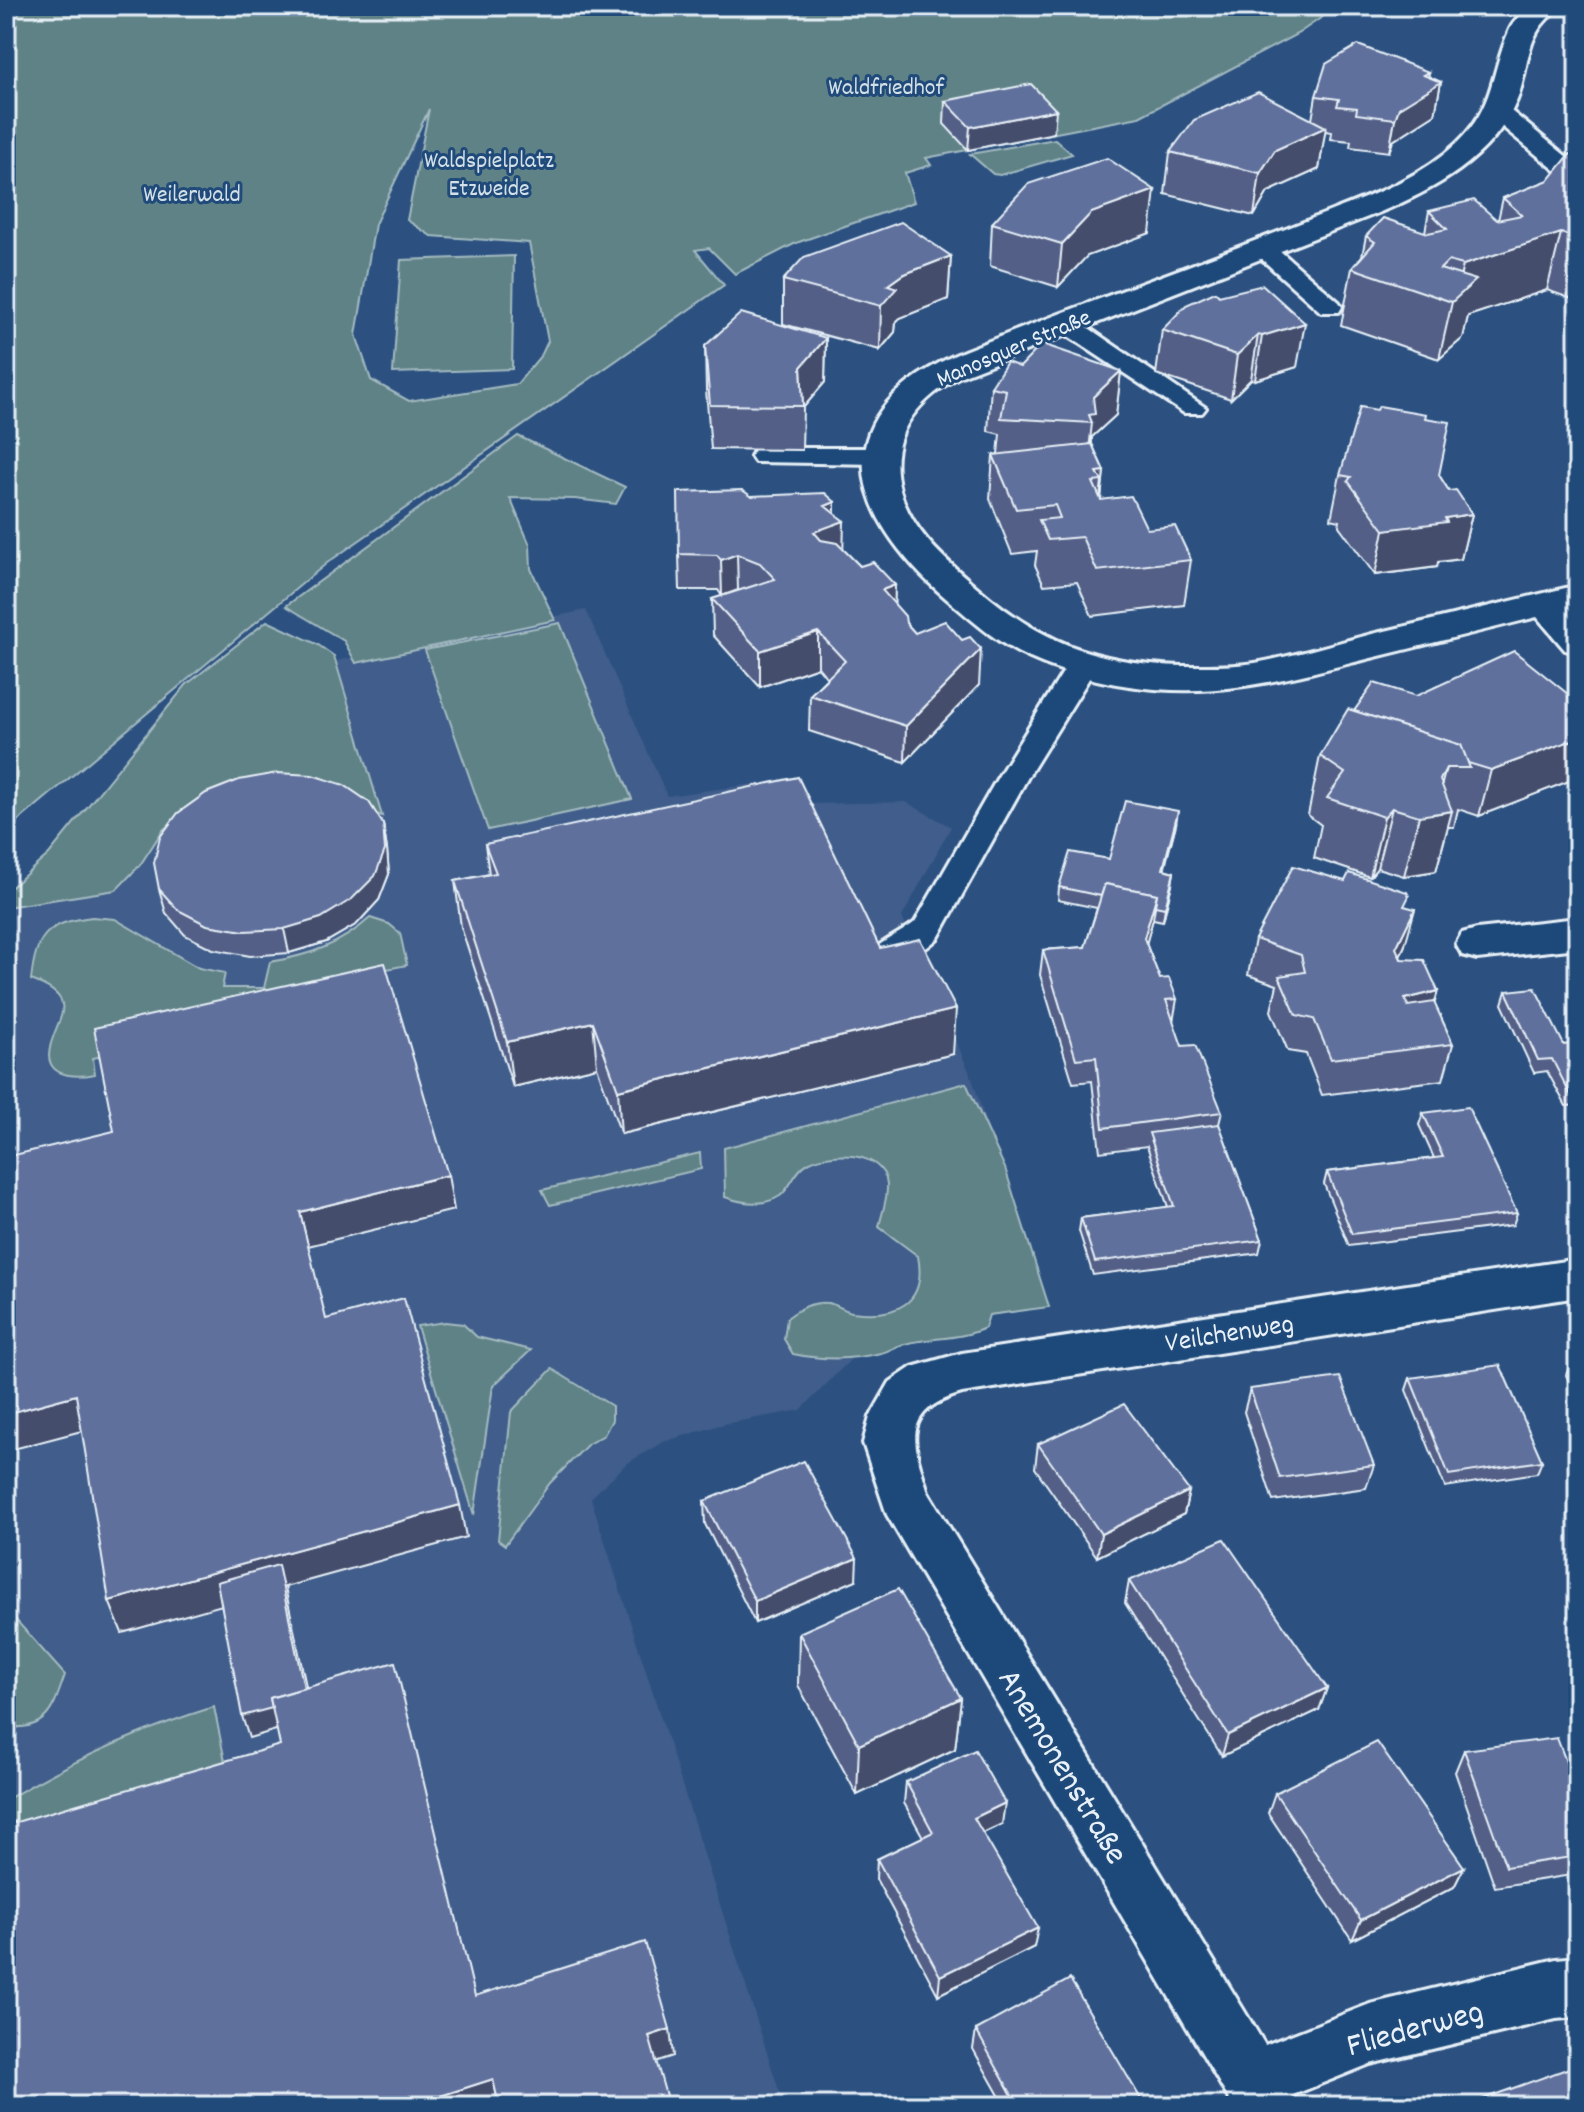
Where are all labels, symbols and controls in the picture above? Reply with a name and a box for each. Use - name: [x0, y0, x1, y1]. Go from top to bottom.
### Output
- park label: Waldfriedhof: [828, 72, 944, 106]
- park label: Waldspielplatz Etzweide: [424, 145, 554, 207]
- park label: Weilerwald: [143, 179, 241, 213]
- street label: Manosquer Straße: [932, 302, 1097, 398]
- street label: Veilchenweg: [1163, 1306, 1297, 1366]
- street label: Anemonenstraße: [982, 1661, 1138, 1875]
- street label: Fliederweg: [1342, 1990, 1489, 2073]

